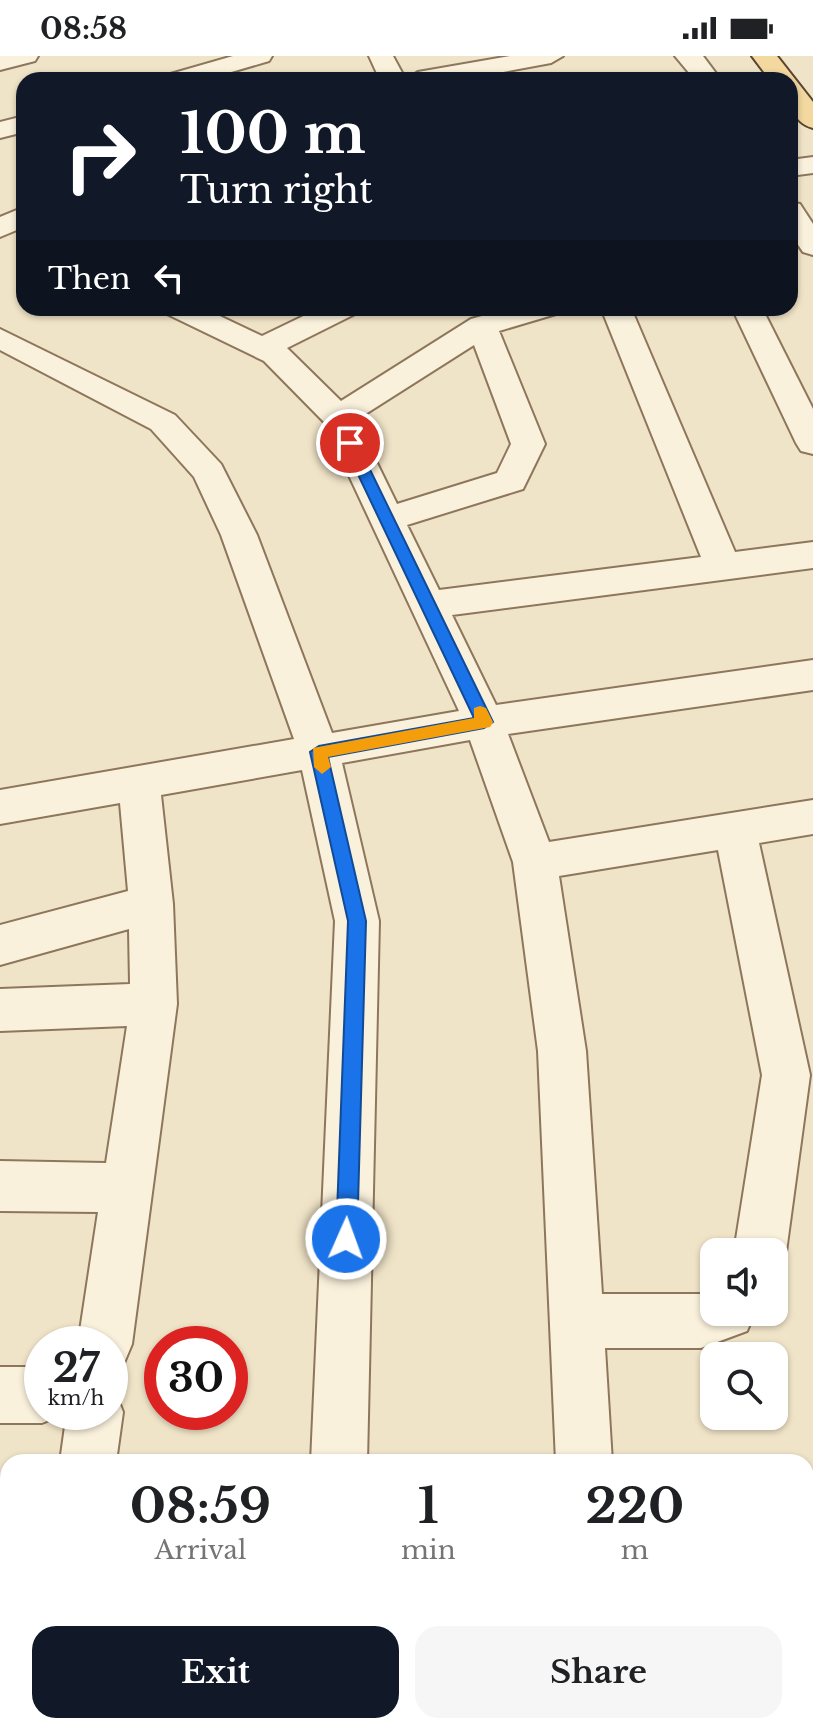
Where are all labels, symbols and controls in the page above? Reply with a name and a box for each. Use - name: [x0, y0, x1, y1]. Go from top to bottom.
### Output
- text: 08:58: [40, 10, 127, 47]
- text: 100 m: [180, 99, 366, 168]
- icon: right: [48, 104, 152, 208]
- text: Turn right: [180, 168, 373, 213]
- icon: left: [147, 256, 191, 300]
- text: Then: [48, 260, 131, 297]
- pin: [316, 409, 384, 477]
- icon: arrive: [328, 421, 372, 465]
- position arrow: [304, 1197, 388, 1281]
- map controls: [700, 1238, 788, 1430]
- button: sound: [700, 1238, 788, 1326]
- speed limit sign: 30: [144, 1326, 248, 1430]
- button: search: [700, 1342, 788, 1430]
- text: 27: [53, 1343, 99, 1393]
- text: km/h: [48, 1386, 104, 1410]
- text: 08:59: [130, 1476, 271, 1536]
- text: 1: [418, 1476, 439, 1536]
- text: 220: [585, 1476, 684, 1536]
- text: Arrival: [154, 1534, 246, 1566]
- text: min: [401, 1534, 456, 1566]
- text: m: [621, 1534, 649, 1566]
- button: Exit: [32, 1626, 399, 1718]
- button: Share: [415, 1626, 782, 1718]

